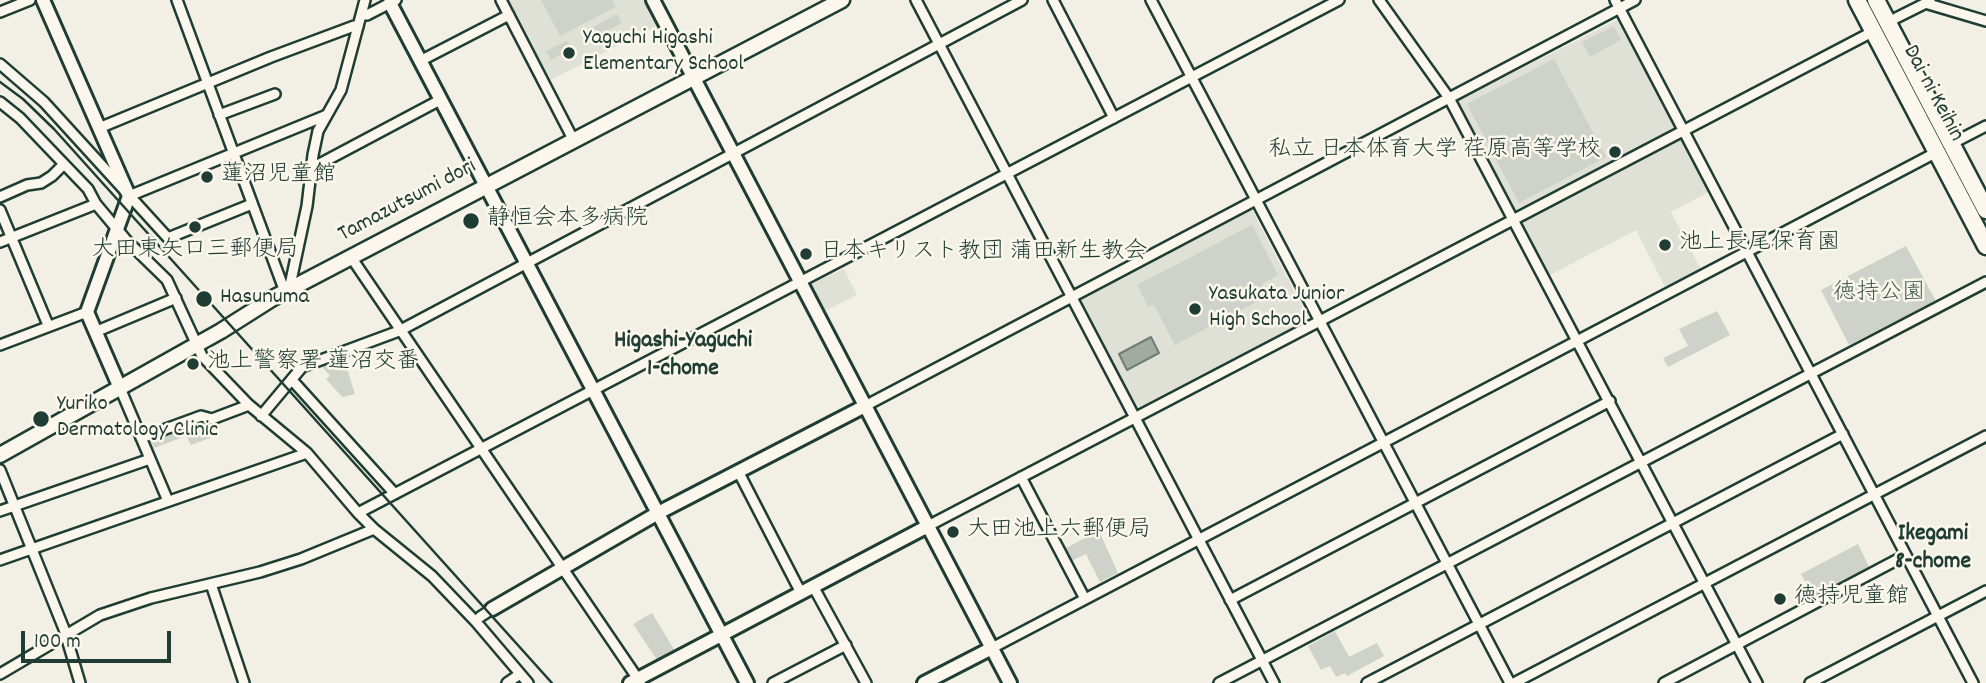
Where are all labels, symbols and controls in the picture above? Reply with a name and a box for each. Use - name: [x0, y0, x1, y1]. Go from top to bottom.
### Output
- place label: Yaguchi Higashi Elementary School: [583, 26, 744, 80]
- street label: Dai-ni Keihin: [1895, 41, 1969, 147]
- marker: Yaguchi Higashi Elementary School: [561, 45, 577, 61]
- place label: 私立 日本体育大学 荏原高等学校: [1268, 138, 1601, 166]
- marker: 私立 日本体育大学 荏原高等学校: [1607, 144, 1623, 160]
- street label: Tamazutsumi dori: [334, 154, 482, 250]
- place label: 蓮沼児童館: [221, 163, 336, 191]
- marker: 蓮沼児童館: [199, 169, 215, 185]
- place label: 静恒会本多病院: [487, 207, 648, 235]
- marker: 静恒会本多病院: [461, 211, 481, 231]
- marker: 大田東矢口三郵便局: [187, 219, 203, 235]
- place label: 池上長尾保育園: [1679, 231, 1840, 259]
- marker: 池上長尾保育園: [1657, 237, 1673, 253]
- place label: 大田東矢口三郵便局: [92, 238, 298, 266]
- place label: 日本キリスト教団 蒲田新生教会: [820, 240, 1147, 268]
- marker: 日本キリスト教団 蒲田新生教会: [798, 246, 814, 262]
- park label: 徳持公園: [1833, 281, 1925, 309]
- place label: Yasukata Junior High School: [1209, 282, 1344, 336]
- place label: Hasunuma: [220, 285, 309, 313]
- marker: Hasunuma: [194, 289, 214, 309]
- marker: Yasukata Junior High School: [1187, 301, 1203, 317]
- district label: Higashi-Yaguchi 1-chome: [614, 329, 752, 385]
- place label: 池上警察署 蓮沼交番: [207, 350, 419, 378]
- marker: 池上警察署 蓮沼交番: [185, 356, 201, 372]
- place label: Yuriko Dermatology Clinic: [57, 392, 218, 446]
- marker: Yuriko Dermatology Clinic: [31, 409, 51, 429]
- place label: 大田池上六郵便局: [967, 518, 1151, 546]
- district label: Ikegami 8-chome: [1895, 522, 1971, 578]
- marker: 大田池上六郵便局: [945, 524, 961, 540]
- place label: 徳持児童館: [1794, 585, 1909, 613]
- marker: 徳持児童館: [1772, 591, 1788, 607]
- scale bar: [24, 616, 175, 660]
- text: 100 m: [34, 628, 81, 658]

